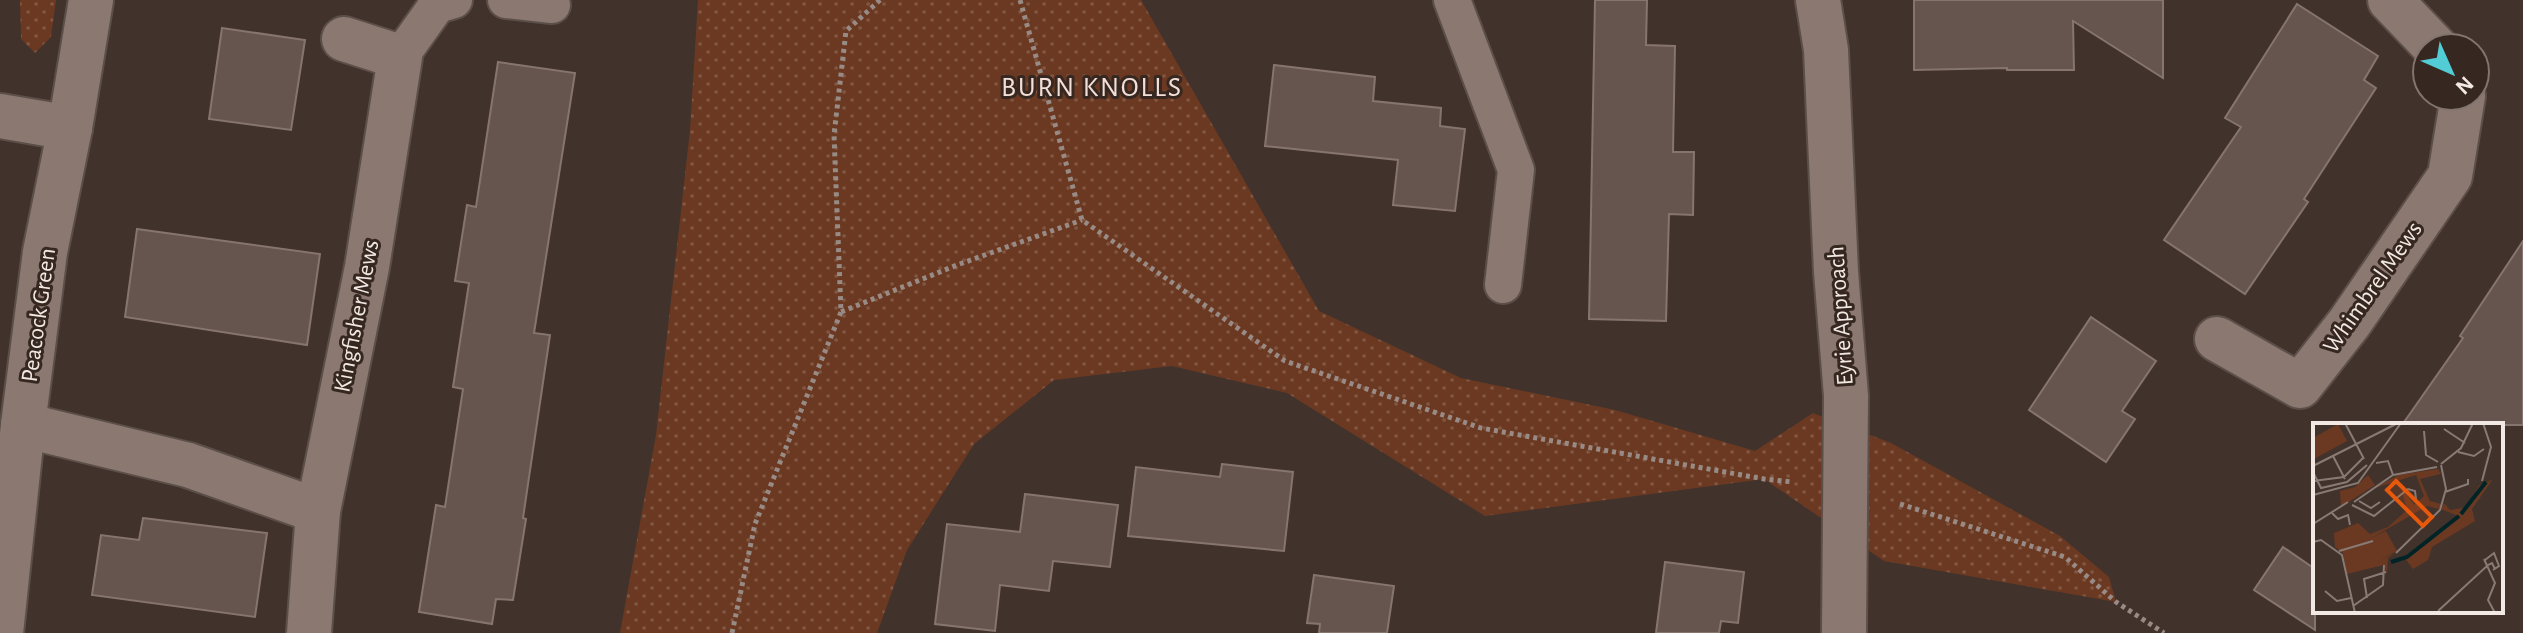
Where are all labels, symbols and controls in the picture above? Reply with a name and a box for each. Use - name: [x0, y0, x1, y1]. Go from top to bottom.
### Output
- north arrow: [2411, 32, 2491, 112]
- text: N: [2451, 72, 2478, 99]
- district label: BURN KNOLLS: [1001, 74, 1183, 102]
- street label: Whimbrel Mews: [2319, 218, 2427, 358]
- street label: Kingfisher Mews: [330, 238, 384, 395]
- street label: Eyrie Approach: [1824, 245, 1858, 386]
- street label: Peacock Green: [18, 247, 60, 384]
- inset map: [2313, 423, 2503, 613]

